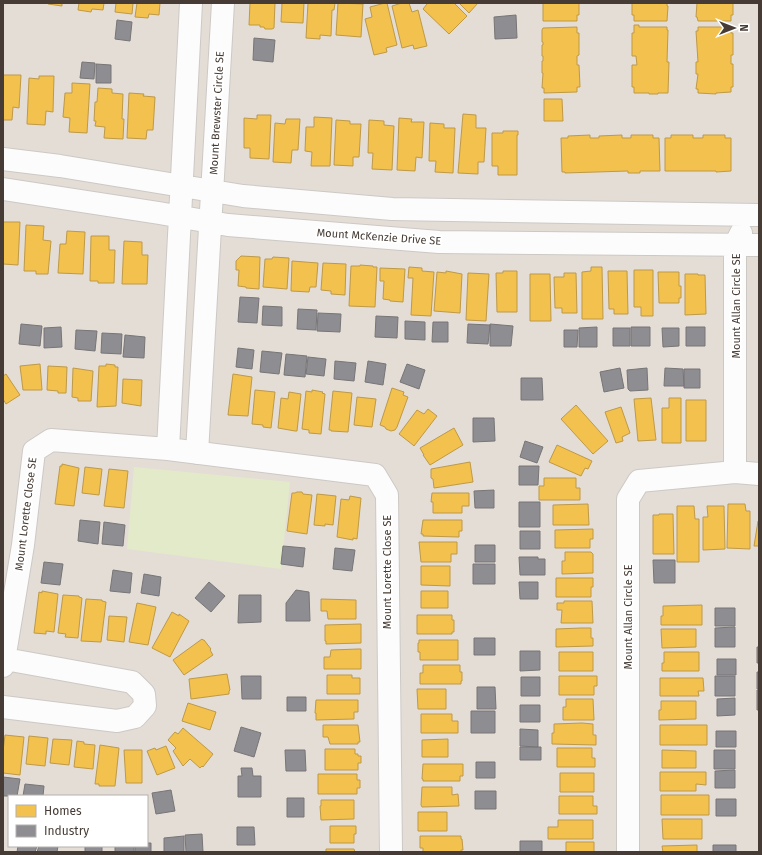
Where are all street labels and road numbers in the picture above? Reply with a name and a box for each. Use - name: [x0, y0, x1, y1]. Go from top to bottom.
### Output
- street label: Mount Brewster Circle SE: [207, 51, 227, 175]
- street label: Mount McKenzie Drive SE: [316, 226, 442, 248]
- street label: Mount Allan Circle SE: [730, 253, 743, 359]
- street label: Mount Lorette Close SE: [13, 456, 39, 572]
- street label: Mount Lorette Close SE: [381, 515, 394, 629]
- street label: Mount Allan Circle SE: [622, 564, 635, 670]

